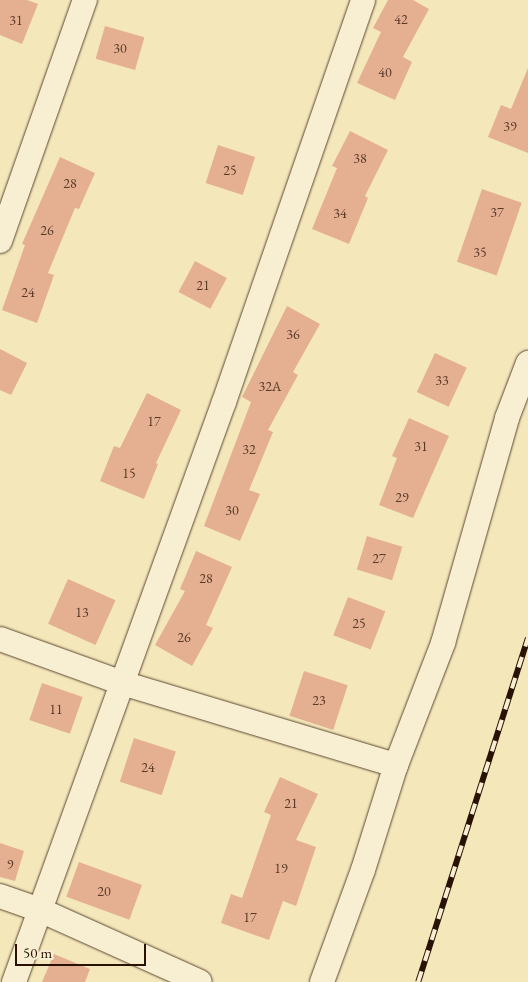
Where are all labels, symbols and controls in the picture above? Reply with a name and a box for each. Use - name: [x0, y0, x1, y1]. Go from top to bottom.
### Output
- house number: 42: [394, 11, 408, 27]
- house number: 31: [9, 12, 23, 28]
- house number: 30: [113, 40, 127, 56]
- house number: 40: [378, 64, 392, 80]
- house number: 39: [503, 118, 517, 134]
- house number: 38: [353, 150, 367, 166]
- house number: 25: [223, 162, 237, 178]
- house number: 28: [63, 175, 77, 191]
- house number: 37: [490, 204, 504, 220]
- house number: 34: [333, 205, 347, 221]
- house number: 26: [40, 222, 54, 238]
- house number: 35: [473, 244, 487, 260]
- house number: 21: [196, 277, 210, 293]
- house number: 24: [21, 284, 35, 300]
- house number: 36: [286, 326, 300, 342]
- house number: 33: [435, 372, 449, 388]
- house number: 32А: [258, 378, 282, 394]
- house number: 17: [147, 413, 161, 429]
- house number: 31: [414, 438, 428, 454]
- house number: 32: [242, 441, 256, 457]
- house number: 15: [122, 465, 136, 481]
- house number: 29: [395, 489, 409, 505]
- house number: 30: [225, 502, 239, 518]
- house number: 27: [372, 550, 386, 566]
- house number: 28: [199, 570, 213, 586]
- house number: 13: [75, 604, 89, 620]
- house number: 25: [352, 615, 366, 631]
- house number: 26: [177, 629, 191, 645]
- house number: 23: [312, 692, 326, 708]
- house number: 11: [49, 701, 63, 717]
- house number: 24: [141, 759, 155, 775]
- house number: 21: [284, 795, 298, 811]
- house number: 9: [7, 856, 13, 872]
- house number: 19: [274, 860, 288, 876]
- house number: 20: [97, 883, 111, 899]
- house number: 17: [243, 909, 257, 925]
- scale bar: [18, 934, 149, 966]
- text: 50 m: [23, 943, 52, 962]

